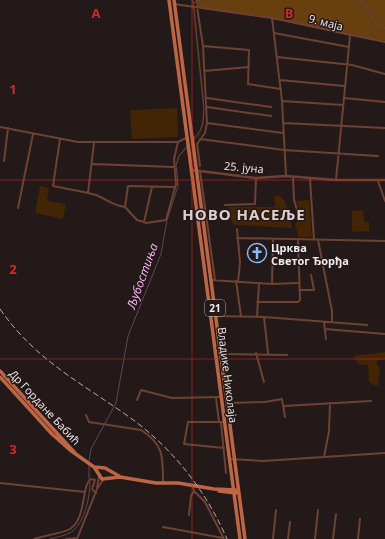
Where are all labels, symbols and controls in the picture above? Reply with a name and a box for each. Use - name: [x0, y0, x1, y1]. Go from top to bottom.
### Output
- text: A: [92, 4, 101, 22]
- text: B: [285, 4, 294, 22]
- street label: 9. маја: [307, 10, 345, 34]
- text: 1: [9, 80, 17, 98]
- street label: 25. јуна: [224, 158, 264, 176]
- district label: НОВО НАСЕЉЕ: [182, 204, 306, 224]
- water label: Љубостиња: [122, 240, 162, 312]
- place label: Црква Светог Ђорђа: [271, 240, 349, 268]
- church icon: Црква Светог Ђорђа: [246, 242, 268, 264]
- text: 2: [9, 260, 17, 278]
- road number: 21: [205, 300, 225, 316]
- street label: Владике Николаја: [215, 326, 241, 424]
- street label: Др Гордане Бабић: [6, 366, 84, 448]
- text: 3: [9, 440, 17, 458]

